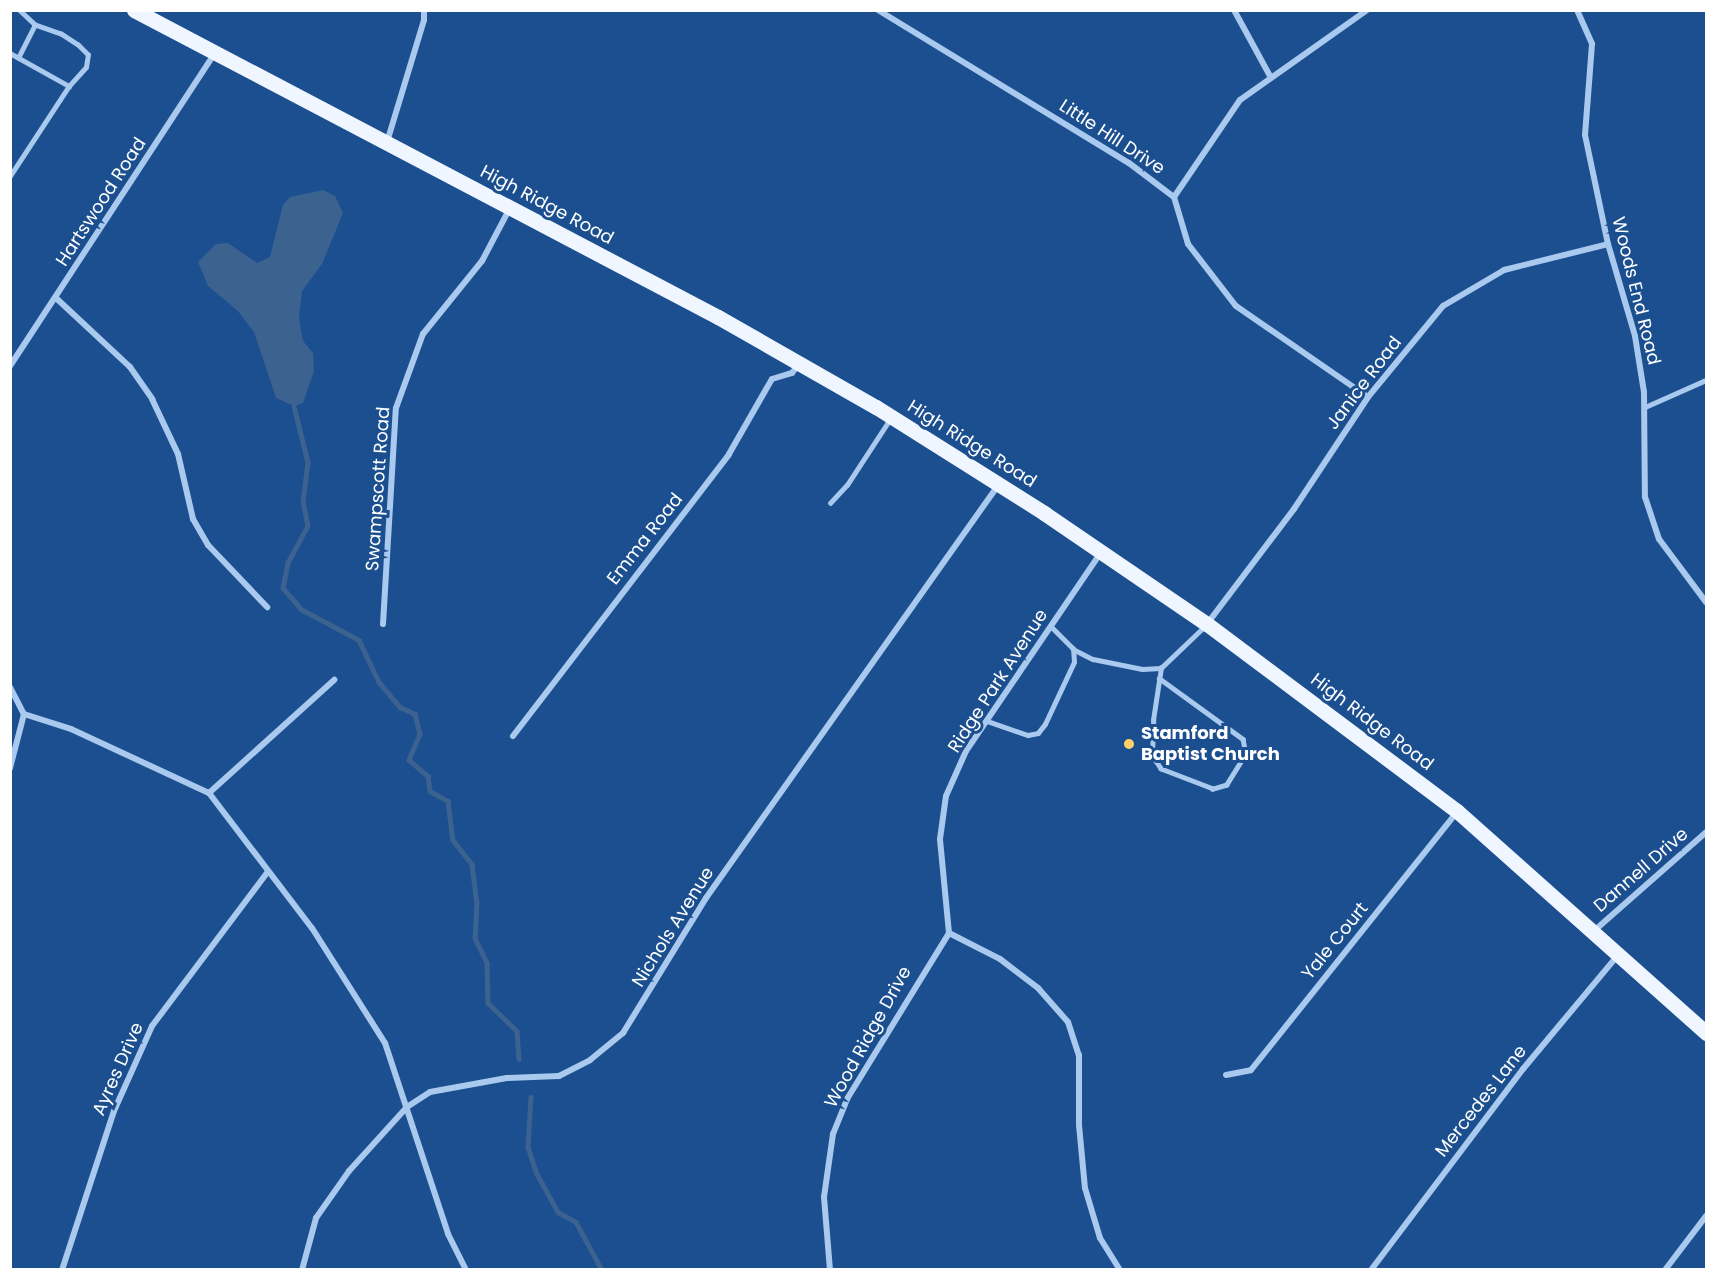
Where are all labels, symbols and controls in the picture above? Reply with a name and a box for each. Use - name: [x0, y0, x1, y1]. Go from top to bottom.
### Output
- street label: Little Hill Drive: [1055, 95, 1169, 179]
- street label: Hartswood Road: [51, 134, 151, 270]
- street label: High Ridge Road: [477, 161, 617, 249]
- street label: Woods End Road: [1607, 215, 1665, 367]
- street label: Janice Road: [1322, 332, 1406, 434]
- street label: High Ridge Road: [904, 396, 1040, 492]
- street label: Swampscott Road: [361, 406, 395, 572]
- street label: Emma Road: [603, 489, 687, 589]
- street label: Ridge Park Avenue: [944, 605, 1052, 757]
- street label: High Ridge Road: [1306, 669, 1438, 775]
- place label: Stamford Baptist Church: [1141, 723, 1280, 766]
- marker: Stamford Baptist Church: [1122, 737, 1136, 751]
- street label: Dannell Drive: [1589, 823, 1693, 917]
- street label: Nichols Avenue: [627, 863, 719, 991]
- street label: Yale Court: [1297, 898, 1373, 984]
- street label: Wood Ridge Drive: [820, 963, 916, 1111]
- street label: Ayres Drive: [88, 1019, 148, 1119]
- street label: Mercedes Lane: [1431, 1041, 1531, 1161]

